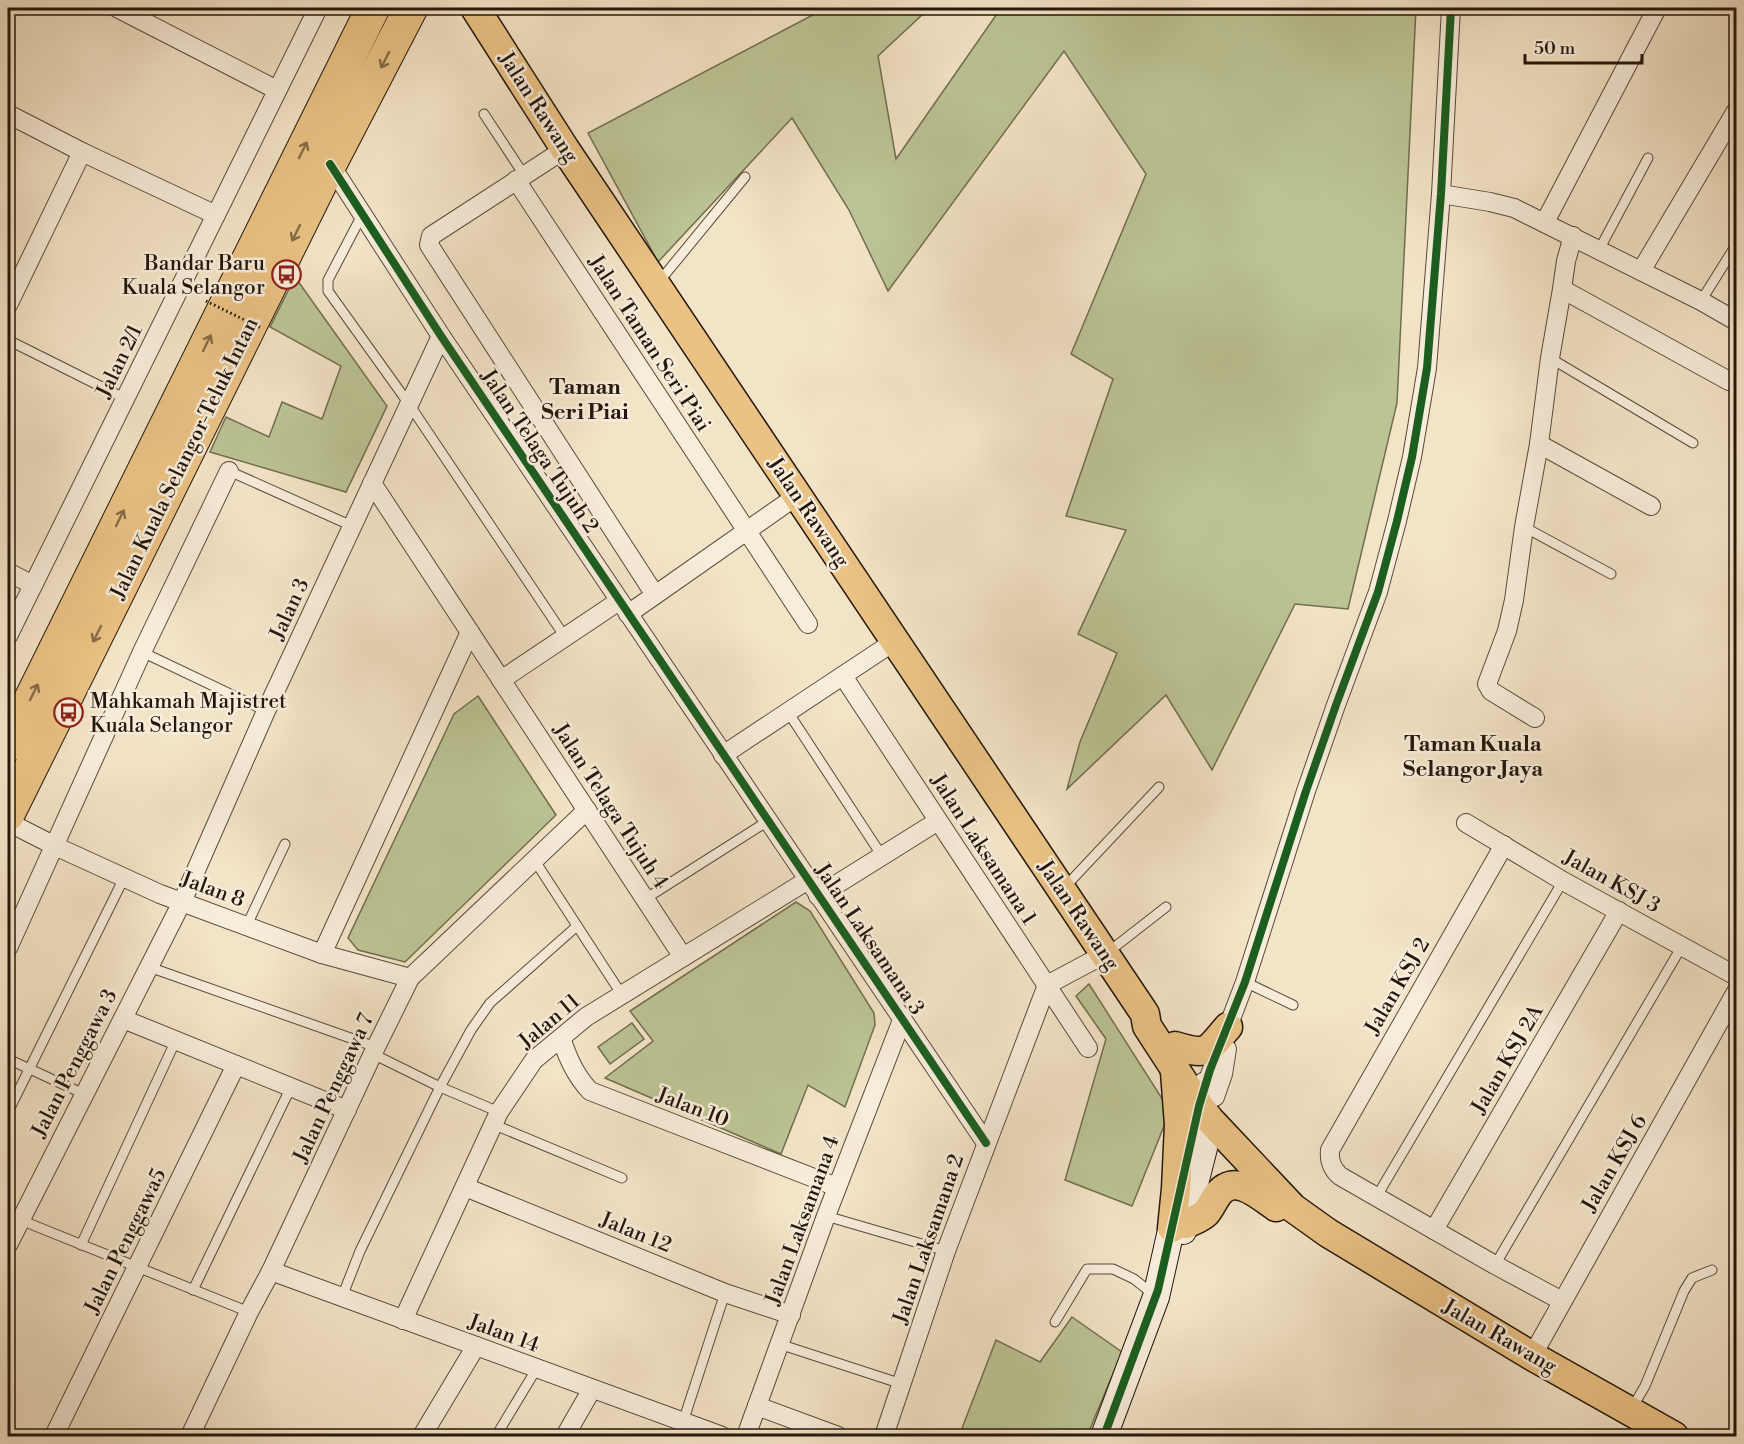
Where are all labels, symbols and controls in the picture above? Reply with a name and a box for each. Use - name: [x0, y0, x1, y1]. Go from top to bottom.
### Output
- scale bar: [1525, 27, 1642, 65]
- text: 50 m: [1534, 37, 1576, 60]
- street label: Jalan Rawang: [492, 46, 584, 168]
- one-way arrow: [378, 50, 390, 68]
- one-way arrow: [298, 141, 309, 159]
- one-way arrow: [290, 224, 302, 242]
- street label: Jalan Taman Seri Piai: [583, 250, 717, 436]
- place label: Bandar Baru Kuala Selangor: [122, 251, 265, 301]
- bus stop icon: Bandar Baru Kuala Selangor: [270, 259, 302, 291]
- street label: Jalan Kuala Selangor-Teluk Intan: [105, 313, 265, 604]
- street label: Jalan 2/1: [91, 321, 149, 403]
- one-way arrow: [201, 335, 213, 352]
- street label: Jalan Telaga Tujuh 2: [474, 364, 604, 538]
- district label: Taman Seri Piai: [541, 373, 629, 424]
- street label: Jalan Rawang: [761, 452, 855, 573]
- one-way arrow: [115, 509, 127, 527]
- street label: Jalan 3: [264, 575, 315, 645]
- one-way arrow: [91, 624, 102, 642]
- one-way arrow: [28, 684, 40, 702]
- place label: Mahkamah Majistret Kuala Selangor: [90, 689, 287, 739]
- bus stop icon: Mahkamah Majistret Kuala Selangor: [53, 697, 85, 729]
- street label: Jalan Telaga Tujuh 4: [546, 718, 674, 894]
- district label: Taman Kuala Selangor Jaya: [1403, 731, 1544, 783]
- street label: Jalan Laksamana 1: [924, 768, 1042, 930]
- street label: Jalan KSJ 3: [1558, 844, 1665, 919]
- street label: Jalan Rawang: [1031, 855, 1125, 976]
- street label: Jalan Laksamana 3: [808, 858, 930, 1020]
- street label: Jalan 8: [176, 866, 248, 913]
- street label: Jalan KSJ 2: [1359, 934, 1436, 1040]
- street label: Jalan Penggawa 3: [26, 985, 123, 1143]
- street label: Jalan 11: [513, 989, 586, 1056]
- street label: Jalan KSJ 2A: [1466, 1000, 1550, 1120]
- street label: Jalan Penggawa 7: [288, 1009, 380, 1168]
- street label: Jalan 10: [652, 1082, 733, 1134]
- street label: Jalan KSJ 6: [1576, 1110, 1653, 1218]
- street label: Jalan Laksamana 4: [760, 1132, 846, 1310]
- street label: Jalan Laksamana 2: [887, 1151, 970, 1329]
- street label: Jalan Penggawa5: [79, 1165, 172, 1319]
- street label: Jalan 12: [595, 1207, 675, 1259]
- street label: Jalan Rawang: [1437, 1293, 1561, 1380]
- street label: Jalan 14: [464, 1309, 543, 1359]

